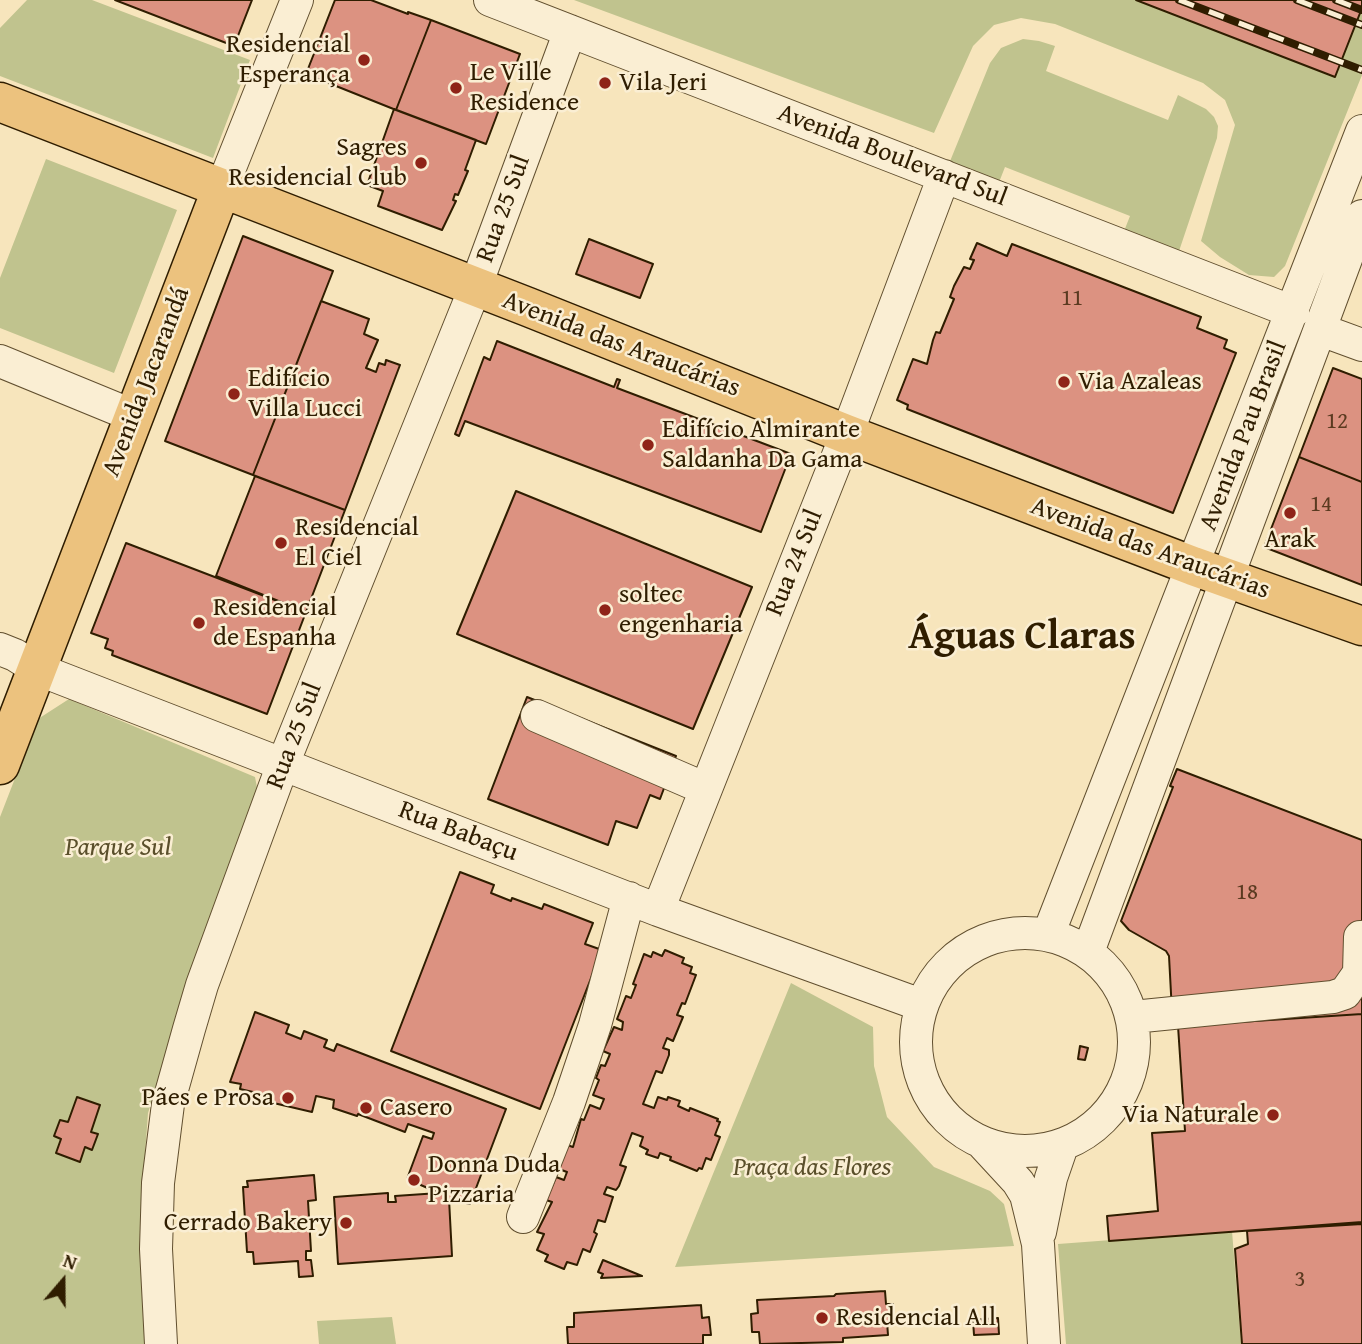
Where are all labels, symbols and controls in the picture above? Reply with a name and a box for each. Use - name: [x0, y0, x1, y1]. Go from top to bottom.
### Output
- place label: Residencial Esperança: [226, 29, 350, 90]
- marker: Residencial Esperança: [356, 52, 372, 68]
- place label: Le Ville Residence: [470, 57, 579, 119]
- place label: Vila Jeri: [619, 67, 707, 99]
- marker: Vila Jeri: [597, 75, 613, 91]
- marker: Le Ville Residence: [448, 80, 464, 96]
- street label: Avenida Boulevard Sul: [773, 98, 1011, 214]
- place label: Sagres Residencial Club: [228, 132, 407, 194]
- street label: Rua 25 Sul: [470, 151, 538, 267]
- marker: Sagres Residencial Club: [413, 155, 429, 171]
- street label: Avenida Jacarandá: [96, 283, 198, 481]
- street label: Avenida das Araucárias: [498, 285, 744, 405]
- house number: 11: [1061, 285, 1083, 313]
- street label: Avenida Pau Brasil: [1193, 336, 1295, 536]
- place label: Edifício Villa Lucci: [248, 363, 362, 424]
- place label: Via Azaleas: [1078, 366, 1202, 398]
- marker: Via Azaleas: [1056, 374, 1072, 390]
- marker: Edifício Villa Lucci: [226, 386, 242, 402]
- house number: 12: [1326, 408, 1348, 436]
- place label: Edifício Almirante Saldanha Da Gama: [662, 414, 863, 476]
- marker: Edifício Almirante Saldanha Da Gama: [640, 437, 656, 453]
- street label: Avenida das Araucárias: [1026, 491, 1274, 607]
- house number: 14: [1310, 491, 1332, 519]
- street label: Rua 24 Sul: [760, 505, 830, 621]
- marker: Arak: [1282, 505, 1298, 521]
- place label: Residencial El Ciel: [295, 512, 419, 574]
- place label: Arak: [1264, 524, 1316, 556]
- marker: Residencial El Ciel: [273, 535, 289, 551]
- place label: soltec engenharia: [619, 579, 743, 640]
- place label: Residencial de Espanha: [213, 592, 337, 654]
- marker: soltec engenharia: [597, 602, 613, 618]
- district label: Águas Claras: [908, 614, 1136, 662]
- marker: Residencial de Espanha: [191, 615, 207, 631]
- street label: Rua 25 Sul: [260, 678, 330, 794]
- street label: Rua Babaçu: [394, 795, 522, 869]
- park label: Parque Sul: [65, 832, 171, 864]
- house number: 18: [1236, 879, 1258, 907]
- place label: Pães e Prosa: [141, 1082, 274, 1114]
- marker: Pães e Prosa: [280, 1090, 296, 1106]
- place label: Casero: [380, 1092, 453, 1124]
- place label: Via Naturale: [1122, 1099, 1259, 1131]
- marker: Casero: [358, 1100, 374, 1116]
- marker: Via Naturale: [1265, 1107, 1281, 1123]
- place label: Donna Duda Pizzaria: [428, 1149, 560, 1210]
- park label: Praça das Flores: [733, 1152, 891, 1184]
- marker: Donna Duda Pizzaria: [406, 1172, 422, 1188]
- place label: Cerrado Bakery: [164, 1207, 332, 1239]
- marker: Cerrado Bakery: [338, 1215, 354, 1231]
- north arrow: [28, 1246, 98, 1316]
- text: N: [59, 1246, 81, 1277]
- house number: 3: [1294, 1266, 1306, 1294]
- place label: Residencial All: [836, 1302, 996, 1334]
- marker: Residencial All: [814, 1310, 830, 1326]

